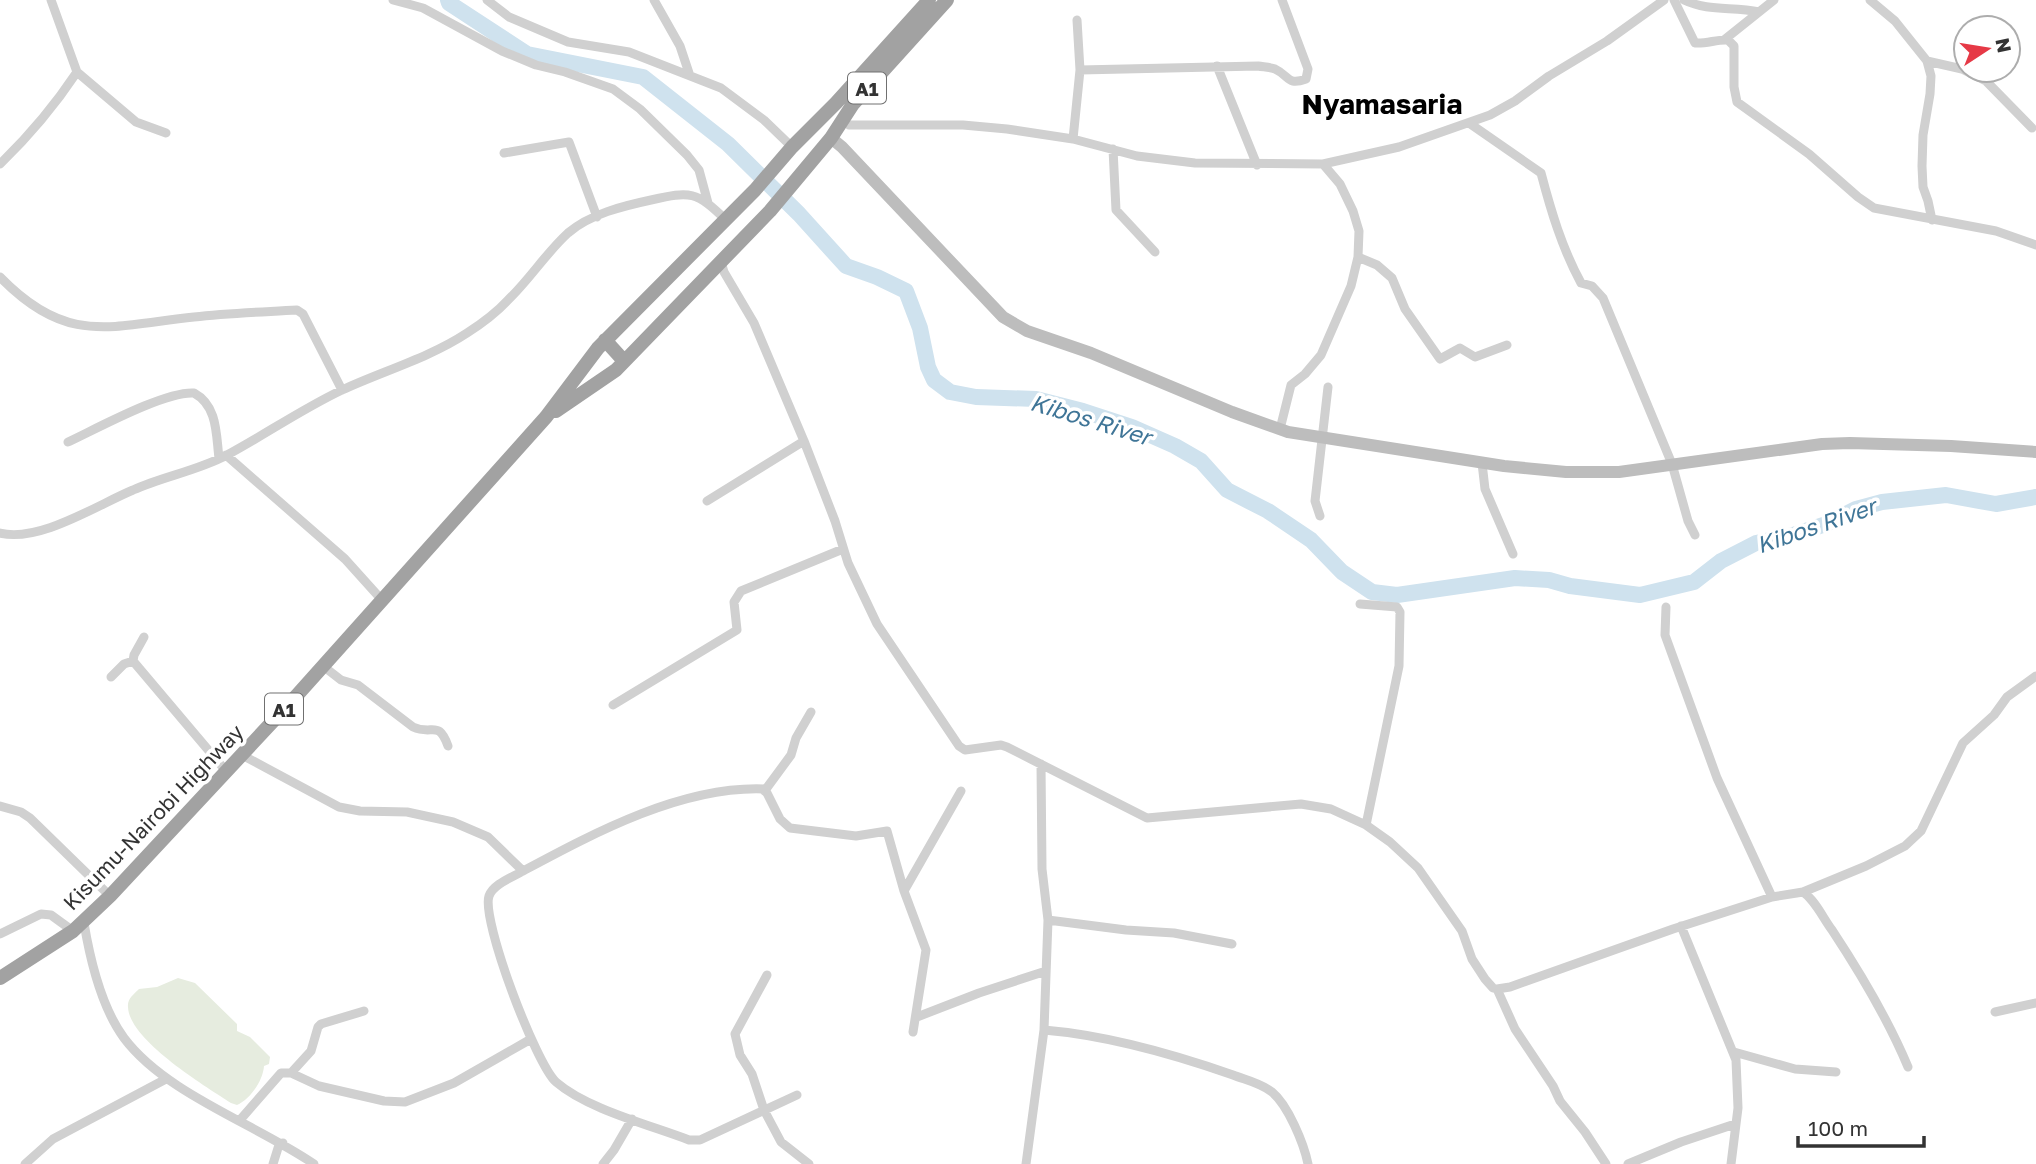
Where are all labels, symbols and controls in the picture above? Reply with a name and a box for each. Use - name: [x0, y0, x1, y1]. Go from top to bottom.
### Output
- north arrow: [1952, 14, 2022, 84]
- text: N: [1991, 36, 2017, 55]
- road number: A1: [848, 72, 886, 104]
- district label: Nyamasaria: [1302, 87, 1462, 120]
- water label: Kibos River: [1027, 387, 1157, 451]
- water label: Kibos River: [1753, 491, 1882, 558]
- road number: A1: [265, 694, 303, 724]
- street label: Kisumu-Nairobi Highway: [57, 719, 249, 915]
- scale bar: [1798, 1104, 1924, 1148]
- text: 100 m: [1808, 1115, 1868, 1141]

